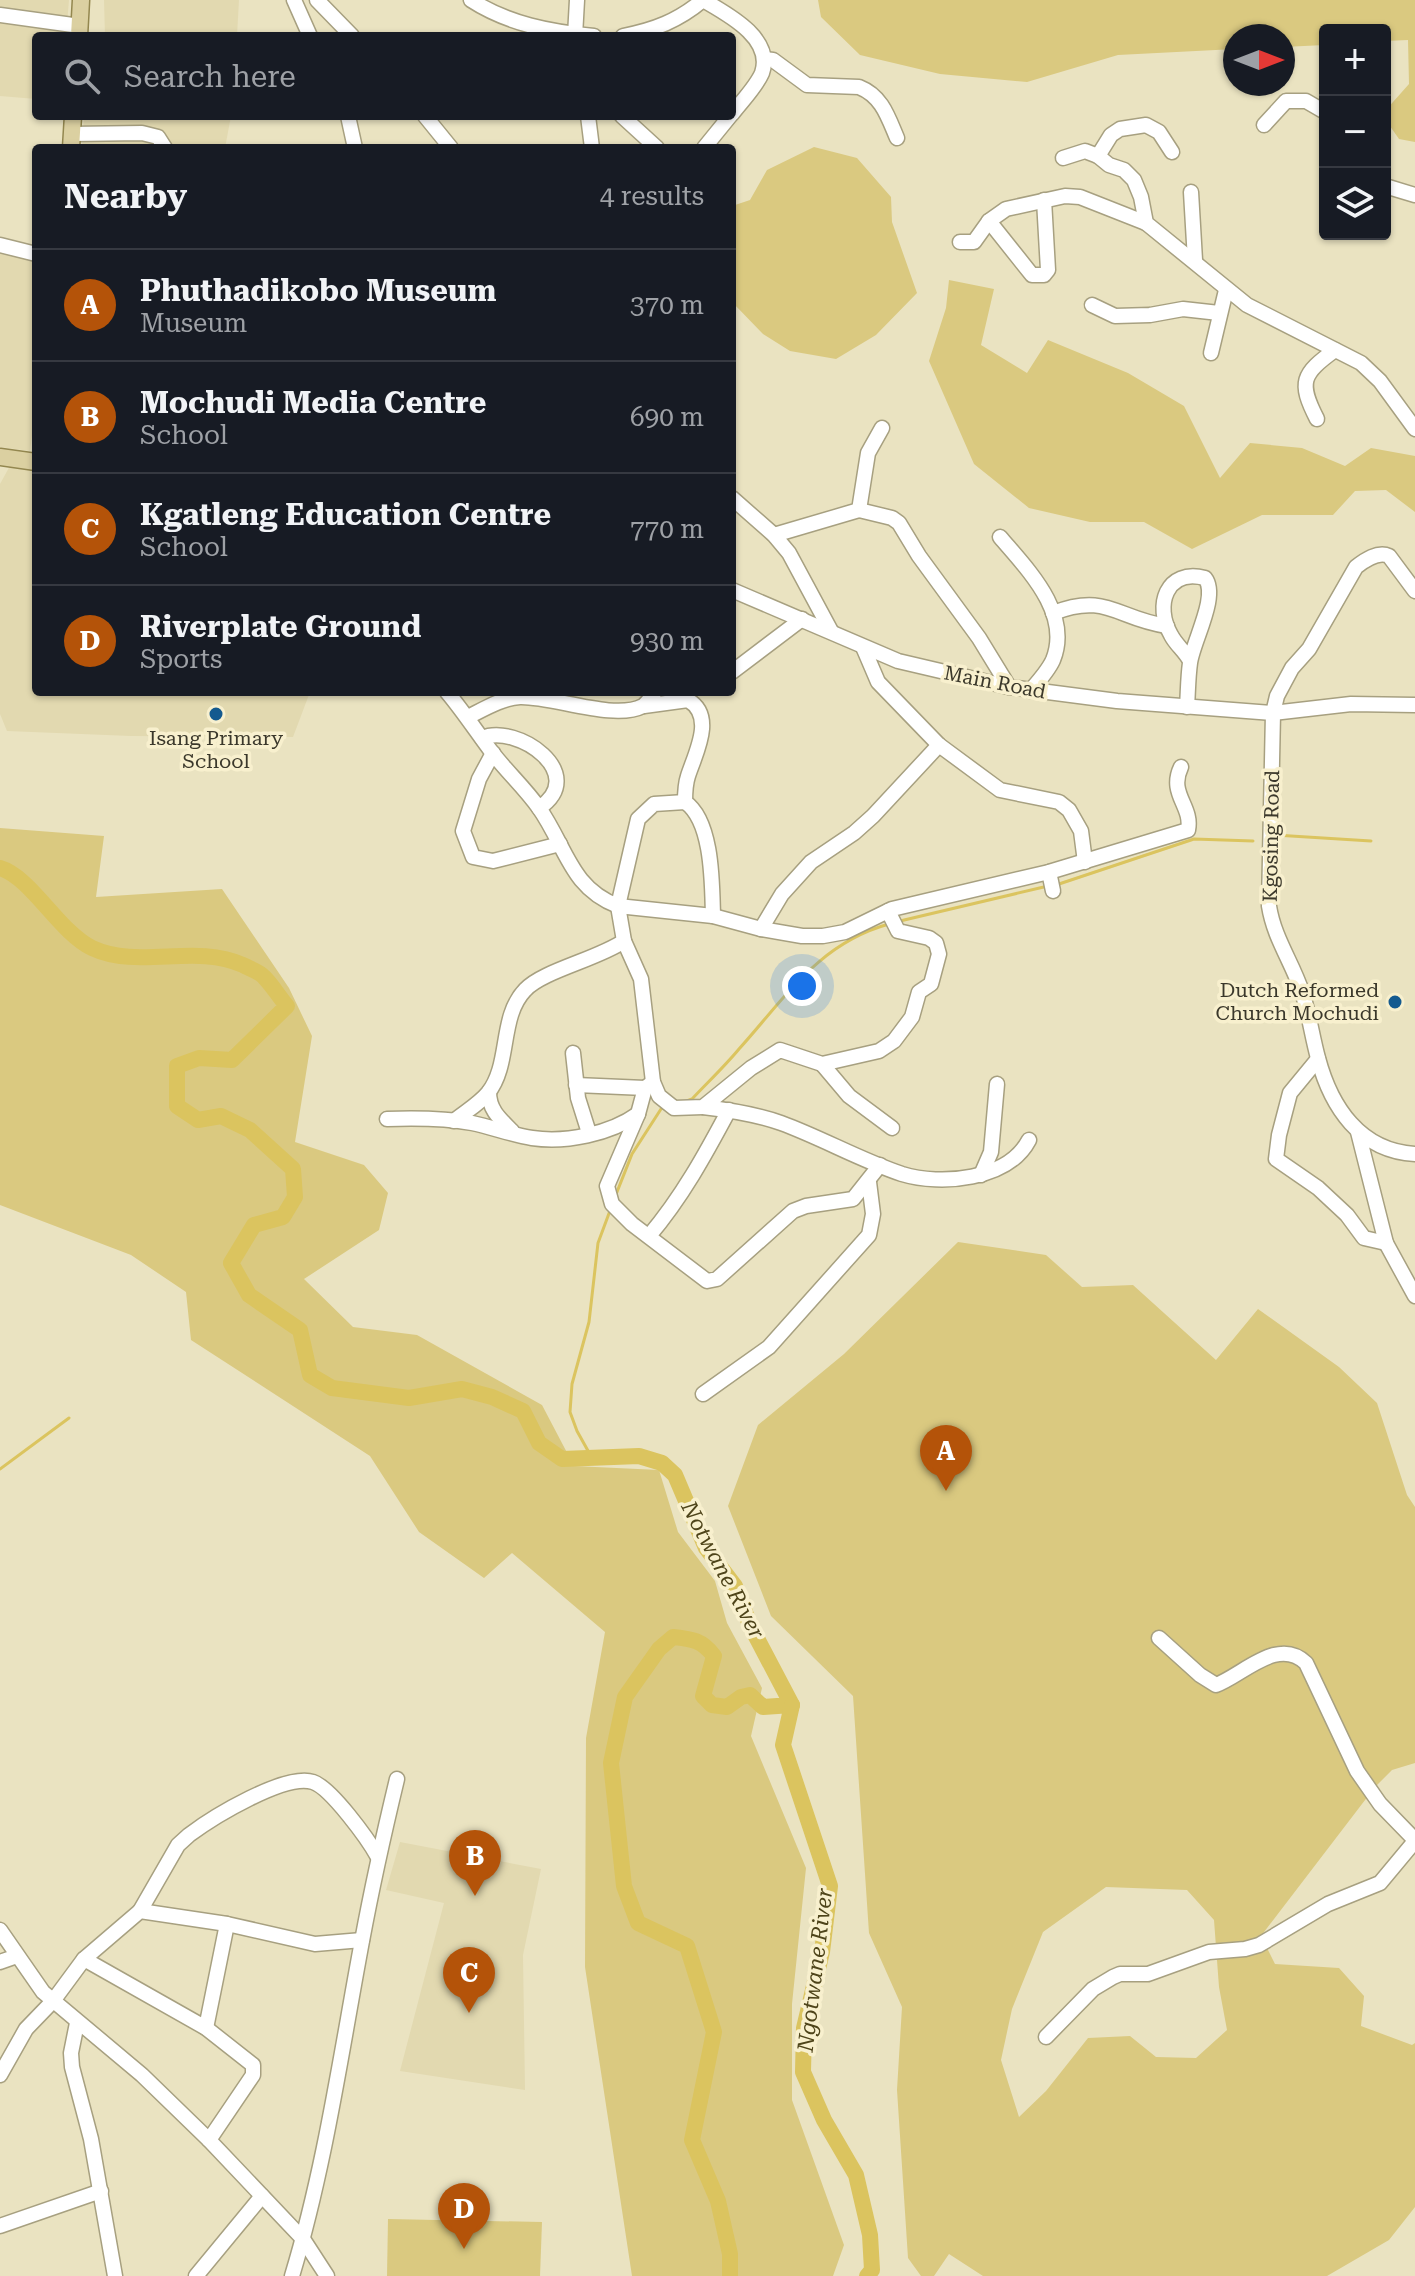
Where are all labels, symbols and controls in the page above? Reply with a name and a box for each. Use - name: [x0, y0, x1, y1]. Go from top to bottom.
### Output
- north arrow: [1223, 24, 1295, 96]
- map controls: [1319, 24, 1391, 240]
- button: +: [1319, 24, 1391, 96]
- search box: [32, 32, 736, 120]
- icon: search: [60, 54, 104, 98]
- text: Search here: [124, 59, 296, 94]
- button: −: [1319, 96, 1391, 168]
- button: layers: [1319, 168, 1391, 240]
- text: Nearby: [64, 176, 187, 216]
- text: 4 results: [600, 181, 704, 211]
- text: Phuthadikobo Museum: [140, 273, 497, 308]
- text: A: [81, 290, 99, 320]
- text: 370 m: [630, 290, 704, 320]
- text: Museum: [140, 308, 247, 338]
- text: Mochudi Media Centre: [140, 385, 486, 420]
- text: B: [81, 402, 99, 432]
- text: 690 m: [630, 402, 704, 432]
- text: School: [140, 420, 228, 450]
- text: Kgatleng Education Centre: [140, 497, 551, 532]
- text: C: [81, 514, 99, 544]
- text: 770 m: [630, 514, 704, 544]
- text: School: [140, 532, 228, 562]
- text: Riverplate Ground: [140, 609, 421, 644]
- text: D: [80, 626, 100, 656]
- text: 930 m: [630, 626, 704, 656]
- text: Sports: [140, 644, 222, 674]
- street label: Main Road: [942, 660, 1048, 704]
- marker: Isang Primary School: [207, 705, 225, 723]
- place label: Isang Primary School: [149, 726, 283, 773]
- street label: Kgosing Road: [1258, 770, 1284, 902]
- your location: [782, 966, 822, 1006]
- place label: Dutch Reformed Church Mochudi: [1216, 978, 1379, 1025]
- marker: Dutch Reformed Church Mochudi: [1386, 993, 1404, 1011]
- pin: A: [920, 1425, 972, 1491]
- water label: Notwane River: [676, 1496, 770, 1643]
- pin: B: [449, 1830, 501, 1896]
- water label: Ngotwane River: [792, 1887, 837, 2054]
- pin: C: [443, 1947, 495, 2013]
- pin: D: [438, 2183, 490, 2249]

